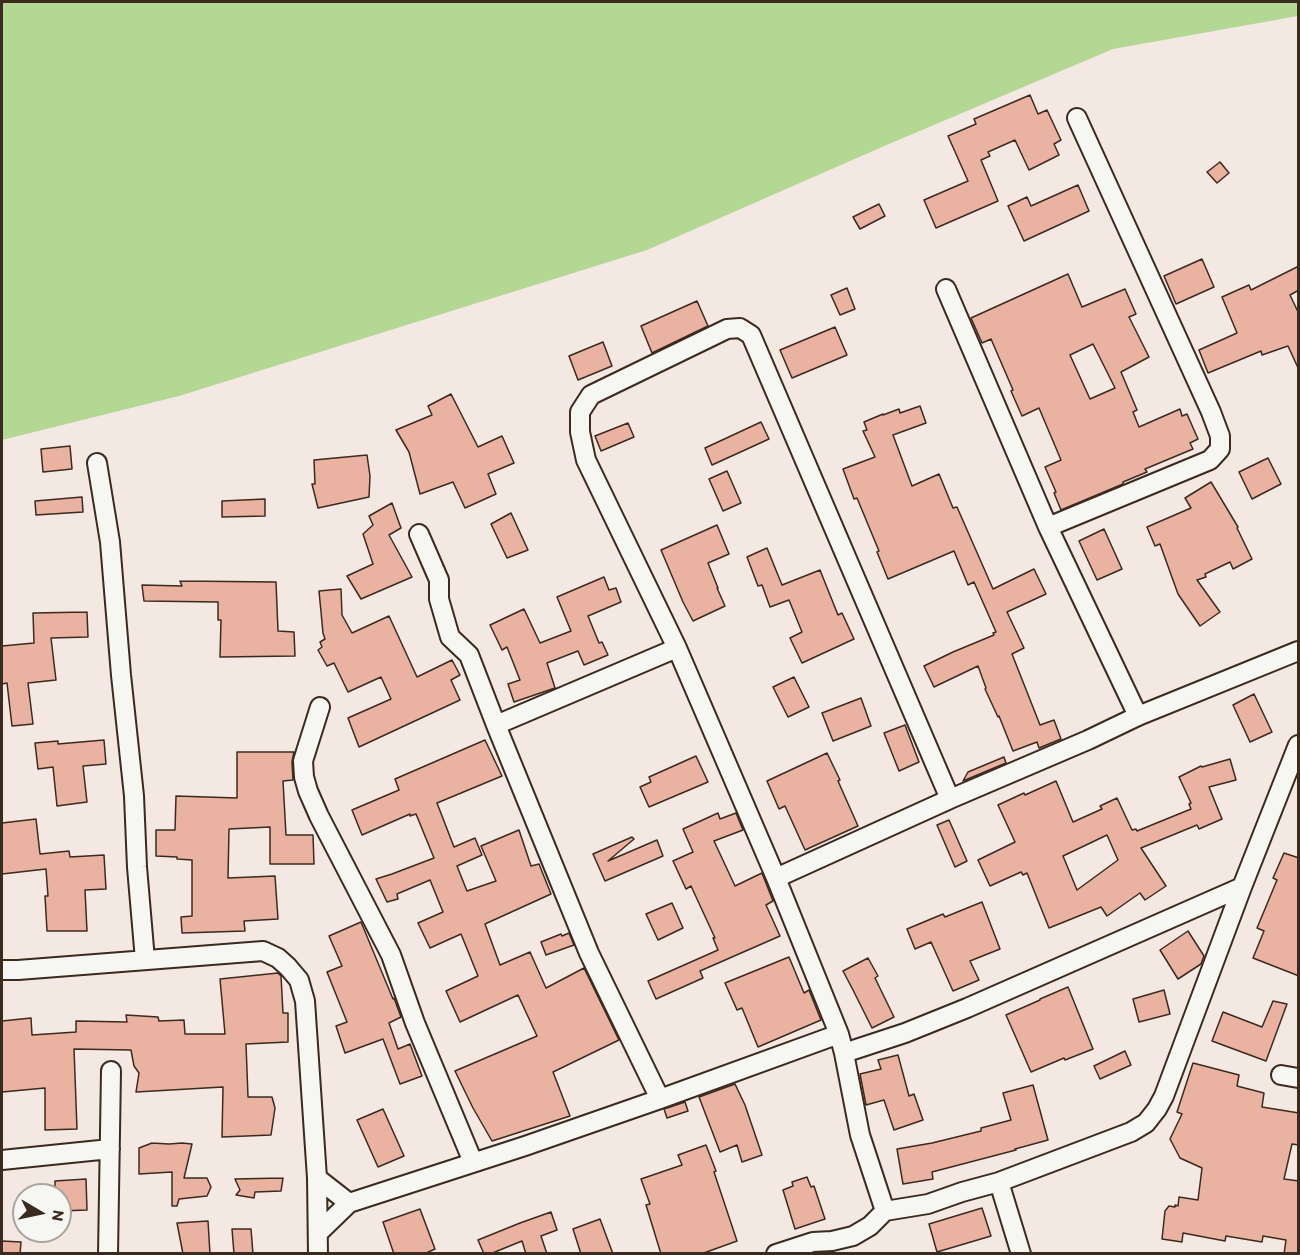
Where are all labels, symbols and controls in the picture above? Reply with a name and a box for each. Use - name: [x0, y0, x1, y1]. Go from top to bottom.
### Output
- north arrow: [12, 1183, 72, 1243]
- text: N: [48, 1209, 69, 1222]

